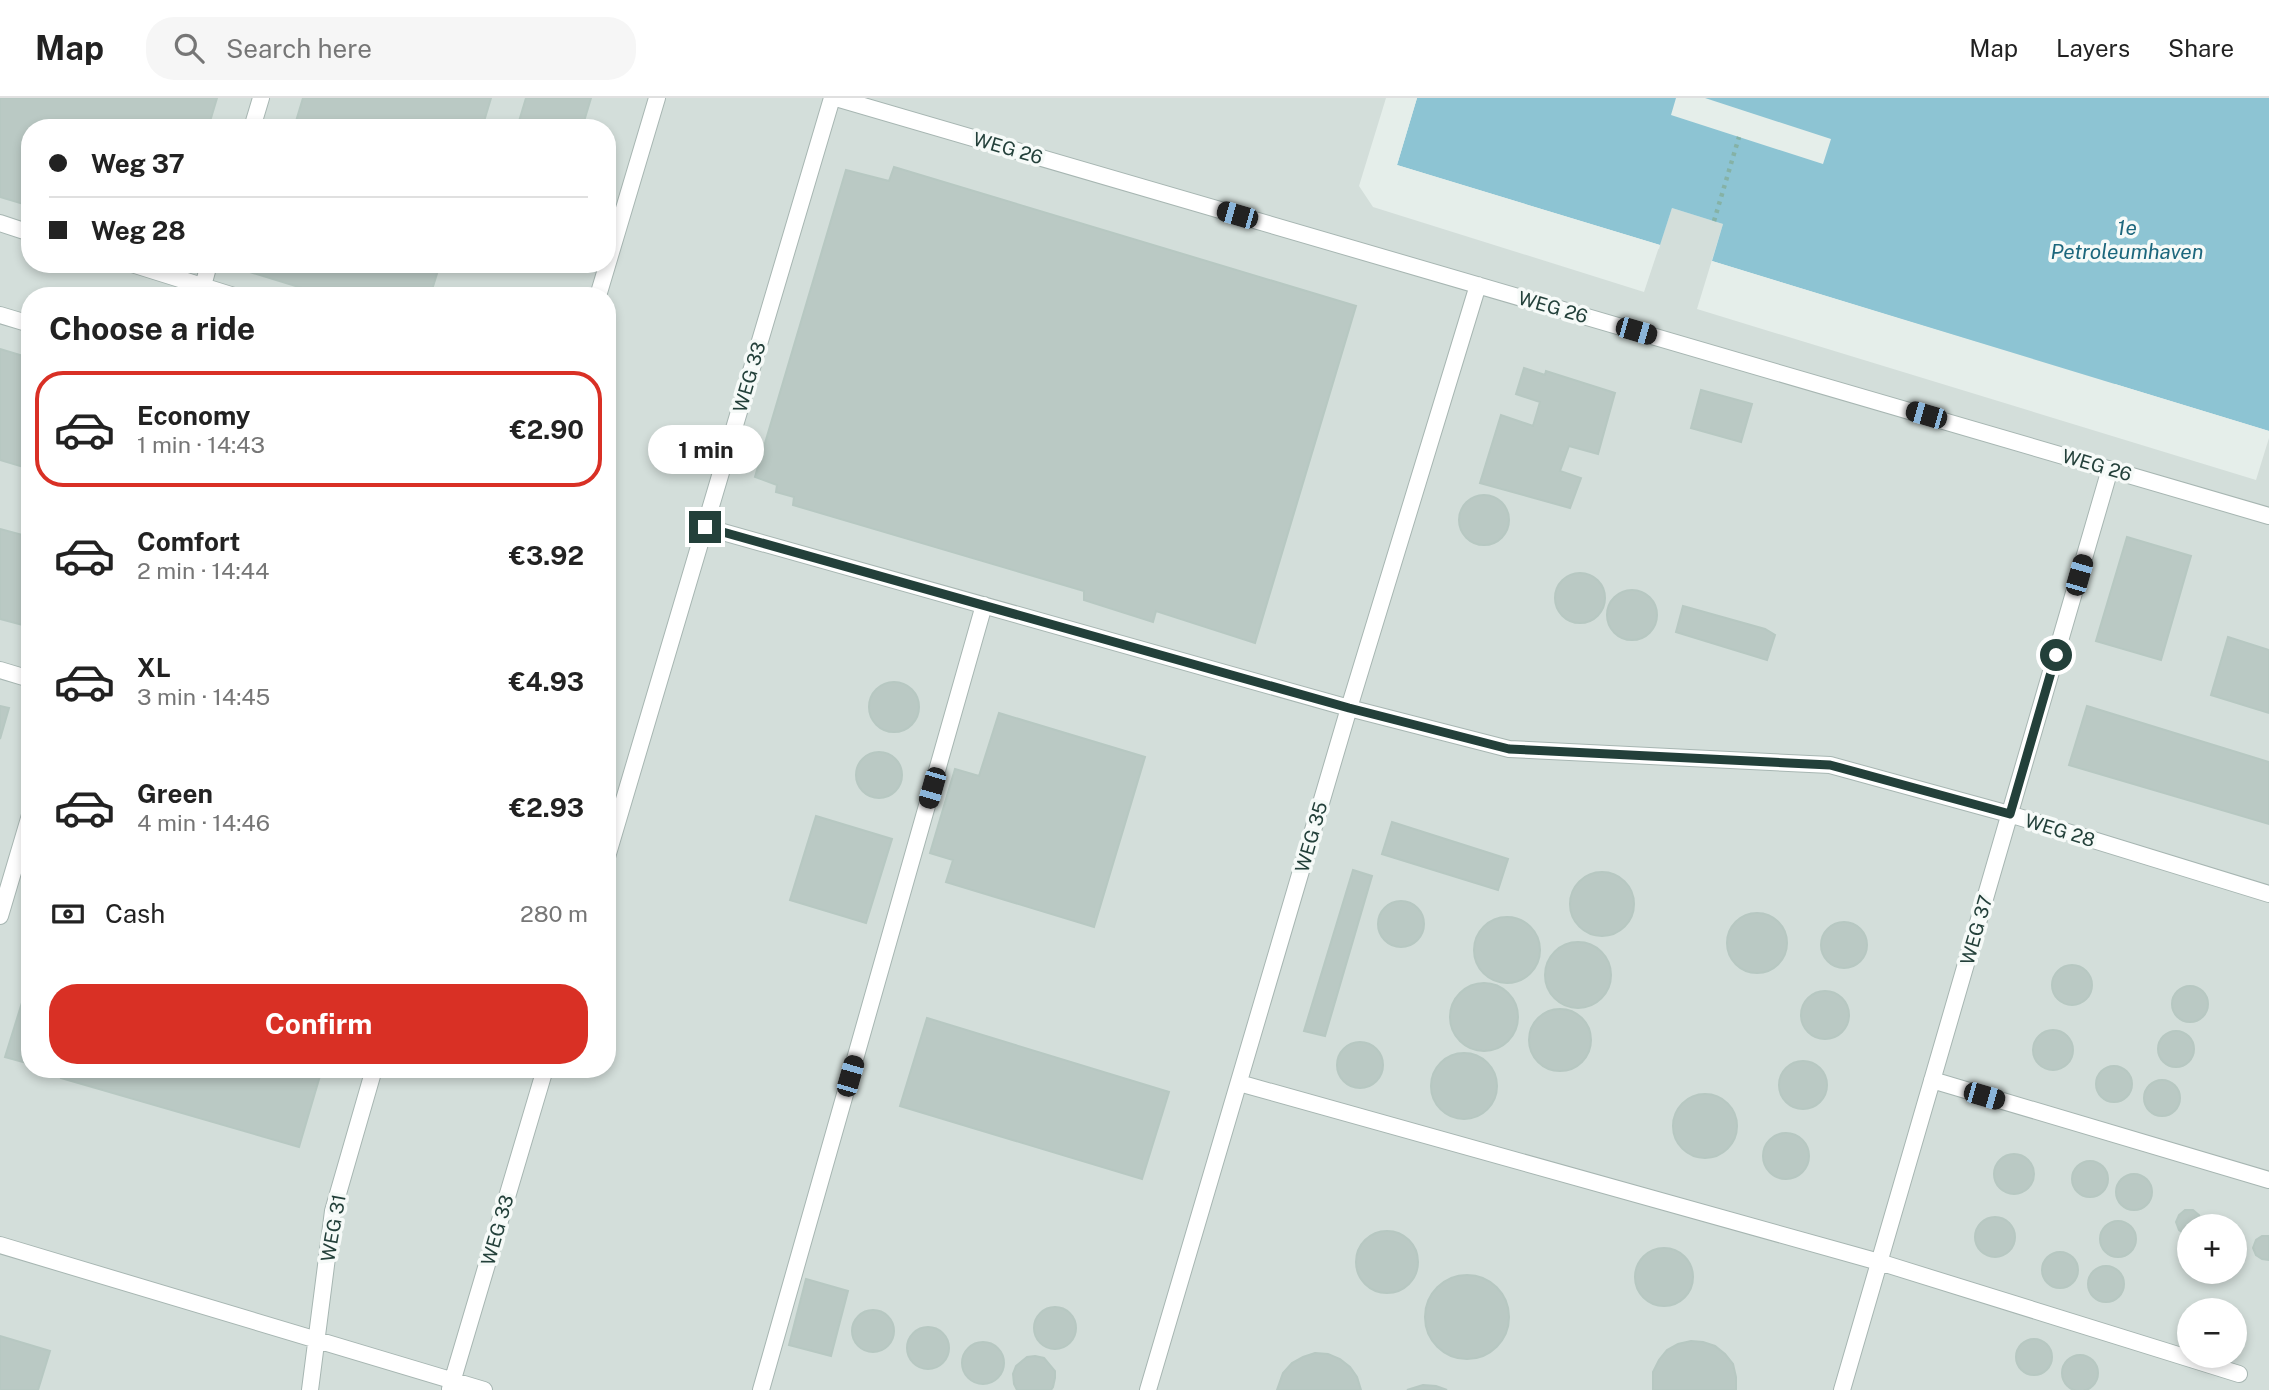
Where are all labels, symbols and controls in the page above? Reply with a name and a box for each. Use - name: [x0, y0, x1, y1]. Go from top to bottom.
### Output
- search box: [146, 17, 636, 80]
- text: Map: [35, 29, 104, 67]
- icon: search: [170, 29, 208, 67]
- text: Search here: [226, 33, 372, 64]
- text: Map: [1969, 34, 2018, 62]
- text: Layers: [2056, 34, 2130, 62]
- text: Share: [2168, 34, 2234, 62]
- street label: WEG 26: [971, 128, 1045, 168]
- text: Weg 37: [91, 148, 185, 179]
- car: [1214, 199, 1261, 231]
- text: Weg 28: [91, 215, 186, 246]
- water label: 1e Petroleumhaven: [2051, 215, 2203, 264]
- street label: WEG 26: [1516, 287, 1590, 327]
- text: Choose a ride: [49, 310, 255, 347]
- car: [1613, 315, 1660, 347]
- street label: WEG 33: [728, 339, 770, 415]
- icon: car: [53, 398, 116, 461]
- car: [1903, 399, 1950, 431]
- text: Economy: [137, 400, 250, 431]
- text: €2.90: [510, 414, 584, 445]
- callout: 1 min: [647, 426, 763, 474]
- text: 1 min · 14:43: [137, 431, 265, 458]
- text: 1 min: [678, 436, 734, 463]
- street label: WEG 26: [2060, 445, 2134, 485]
- route end: [689, 511, 721, 543]
- icon: car: [53, 524, 116, 587]
- text: Comfort: [137, 526, 240, 557]
- text: €3.92: [509, 540, 584, 571]
- car: [2064, 552, 2095, 598]
- text: 2 min · 14:44: [137, 557, 269, 584]
- route start: [2040, 639, 2072, 671]
- icon: car: [53, 650, 116, 713]
- text: XL: [137, 652, 171, 683]
- text: €4.93: [509, 666, 584, 697]
- text: 3 min · 14:45: [137, 683, 270, 710]
- car: [917, 765, 948, 811]
- icon: car: [53, 776, 116, 839]
- text: Green: [137, 778, 213, 809]
- text: €2.93: [509, 792, 584, 823]
- street label: WEG 35: [1290, 799, 1332, 875]
- text: 4 min · 14:46: [137, 809, 270, 836]
- street label: WEG 28: [2022, 809, 2098, 851]
- street label: WEG 37: [1956, 893, 1996, 967]
- icon: cash: [49, 895, 87, 933]
- text: Cash: [105, 898, 165, 929]
- text: 280 m: [520, 900, 588, 927]
- button: Confirm: [49, 984, 588, 1064]
- car: [835, 1053, 866, 1099]
- car: [1961, 1080, 2008, 1112]
- street label: WEG 33: [476, 1192, 518, 1268]
- street label: WEG 31: [316, 1193, 350, 1263]
- map controls: [2177, 1214, 2247, 1368]
- button: +: [2177, 1214, 2247, 1284]
- button: −: [2177, 1298, 2247, 1368]

